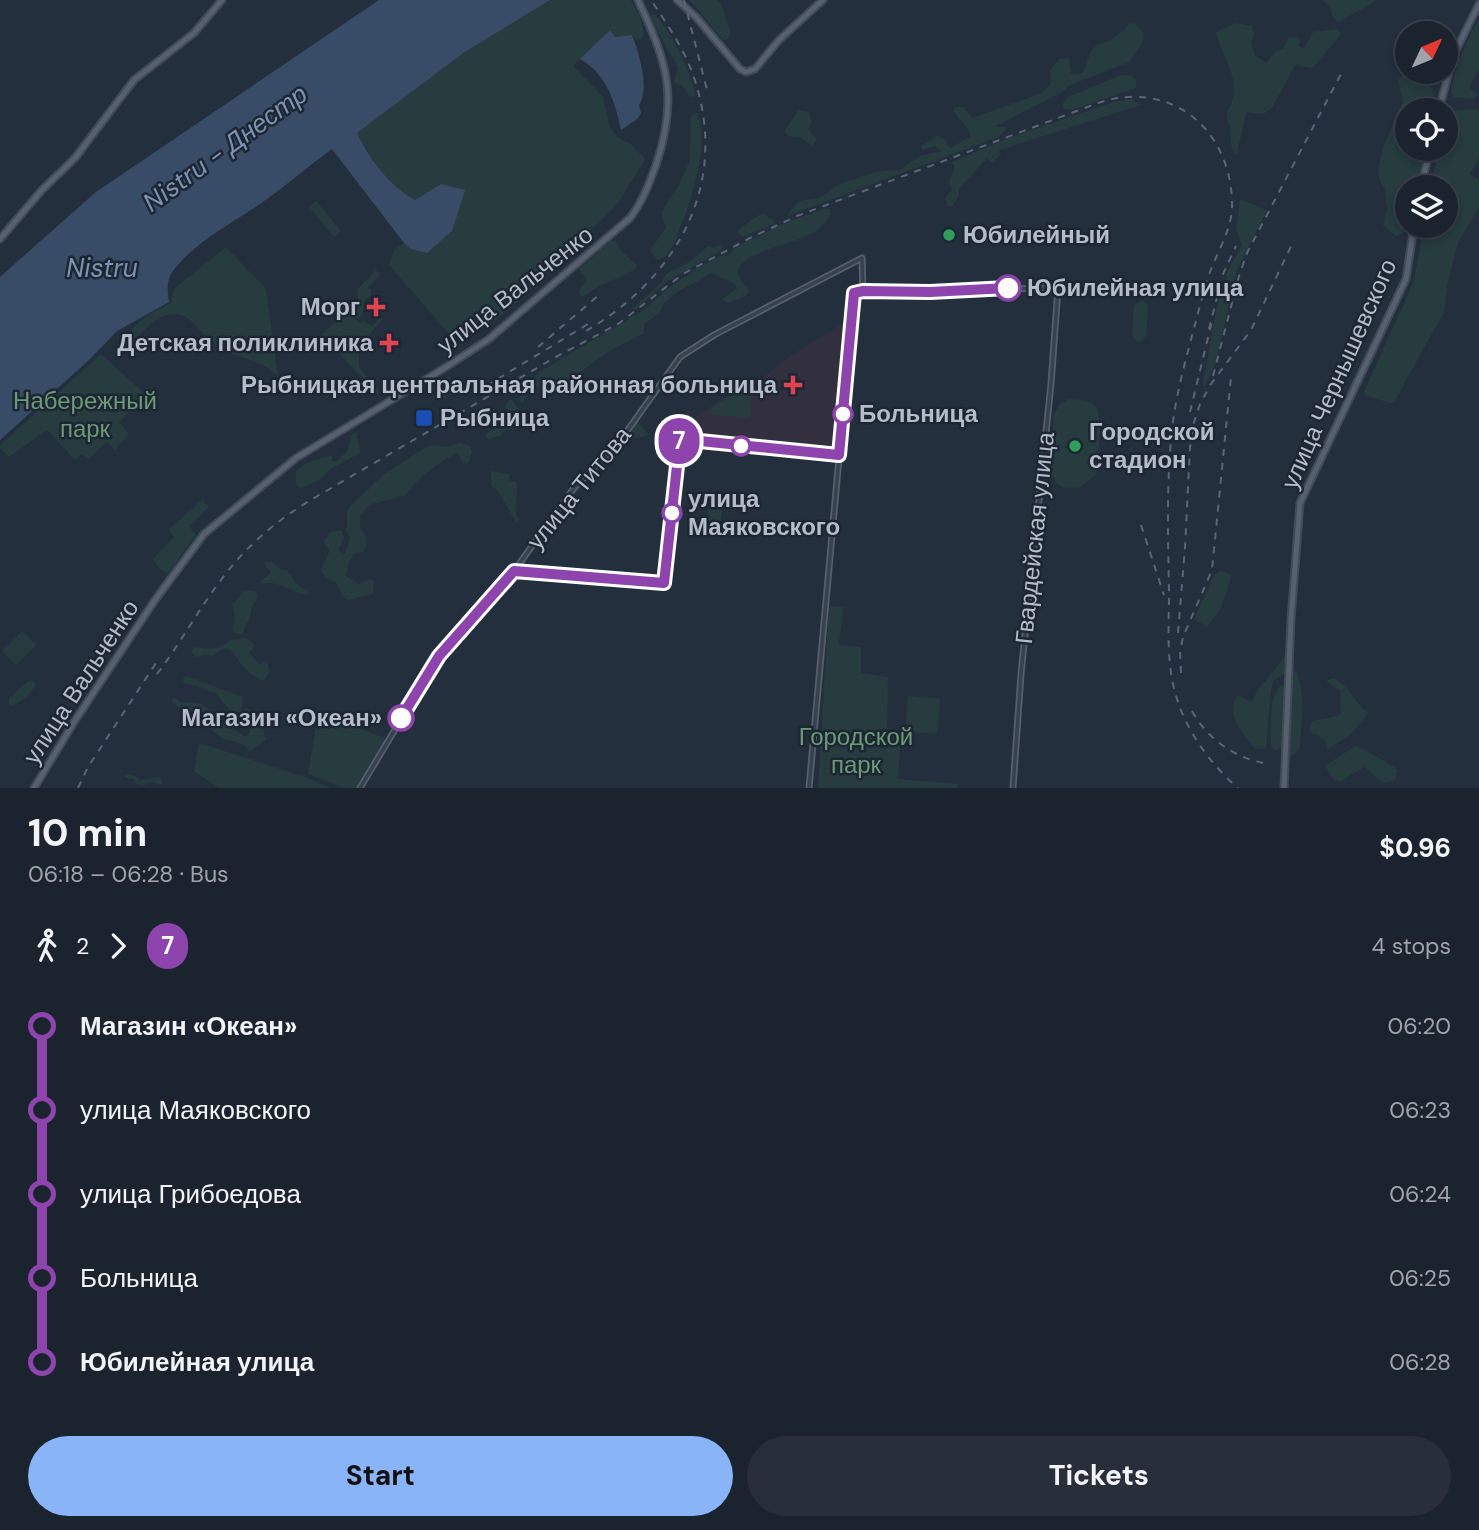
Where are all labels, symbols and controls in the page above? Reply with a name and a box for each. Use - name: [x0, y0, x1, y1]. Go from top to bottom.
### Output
- north arrow: [1395, 21, 1458, 84]
- map controls: [1395, 21, 1458, 238]
- water label: Nistru - Днестр: [136, 77, 314, 219]
- button: locate: [1395, 98, 1458, 161]
- button: layers: [1395, 175, 1458, 238]
- street label: улица Вальченко: [430, 219, 599, 360]
- place label: Юбилейный: [963, 219, 1110, 250]
- marker: Юбилейный: [941, 227, 957, 243]
- water label: Nistru: [66, 251, 138, 285]
- street label: улица Чернышевского: [1274, 254, 1403, 494]
- place label: Юбилейная улица: [1027, 272, 1244, 303]
- marker: Юбилейная улица: [995, 275, 1021, 301]
- place label: Морг: [301, 291, 360, 322]
- marker: Морг: [366, 297, 386, 317]
- place label: Детская поликлиника: [117, 327, 374, 358]
- marker: Детская поликлиника: [379, 333, 399, 353]
- place label: Рыбницкая центральная районная больница: [241, 369, 778, 400]
- marker: Рыбницкая центральная районная больница: [783, 375, 803, 395]
- park label: Набережный парк: [13, 385, 157, 444]
- place label: Больница: [859, 398, 979, 429]
- place label: Рыбница: [440, 402, 550, 433]
- marker: Больница: [833, 404, 853, 424]
- marker: Рыбница: [414, 408, 434, 428]
- place label: Городской стадион: [1089, 416, 1214, 475]
- line badge: 7: [656, 418, 702, 464]
- street label: улица Титова: [520, 419, 638, 555]
- text: 7: [673, 425, 685, 456]
- street label: Гвардейская улица: [1008, 430, 1061, 645]
- unlabelled marker: [731, 436, 751, 456]
- marker: Городской стадион: [1067, 438, 1083, 454]
- place label: улица Маяковского: [688, 483, 840, 542]
- marker: улица Маяковского: [662, 503, 682, 523]
- street label: улица Вальченко: [16, 594, 145, 770]
- place label: Магазин «Океан»: [181, 702, 382, 733]
- marker: Магазин «Океан»: [388, 705, 414, 731]
- park label: Городской парк: [799, 721, 913, 780]
- text: 10 min: [28, 808, 147, 858]
- text: $0.96: [1379, 831, 1451, 865]
- text: 06:18 – 06:28 · Bus: [28, 859, 229, 889]
- icon: walk: [28, 927, 66, 965]
- icon: forward: [99, 927, 137, 965]
- text: 7: [161, 930, 174, 961]
- text: 2: [76, 931, 89, 961]
- text: 4 stops: [1372, 931, 1451, 961]
- text: Магазин «Океан»: [80, 1009, 297, 1043]
- text: 06:20: [1387, 1011, 1451, 1041]
- text: улица Маяковского: [80, 1093, 311, 1127]
- text: 06:23: [1389, 1095, 1451, 1125]
- text: улица Грибоедова: [80, 1177, 301, 1211]
- text: 06:24: [1389, 1179, 1451, 1209]
- text: Больница: [80, 1261, 198, 1295]
- text: 06:25: [1389, 1263, 1451, 1293]
- text: Юбилейная улица: [80, 1345, 314, 1379]
- text: 06:28: [1389, 1347, 1451, 1377]
- button: Start: [28, 1436, 733, 1516]
- button: Tickets: [747, 1436, 1451, 1516]

